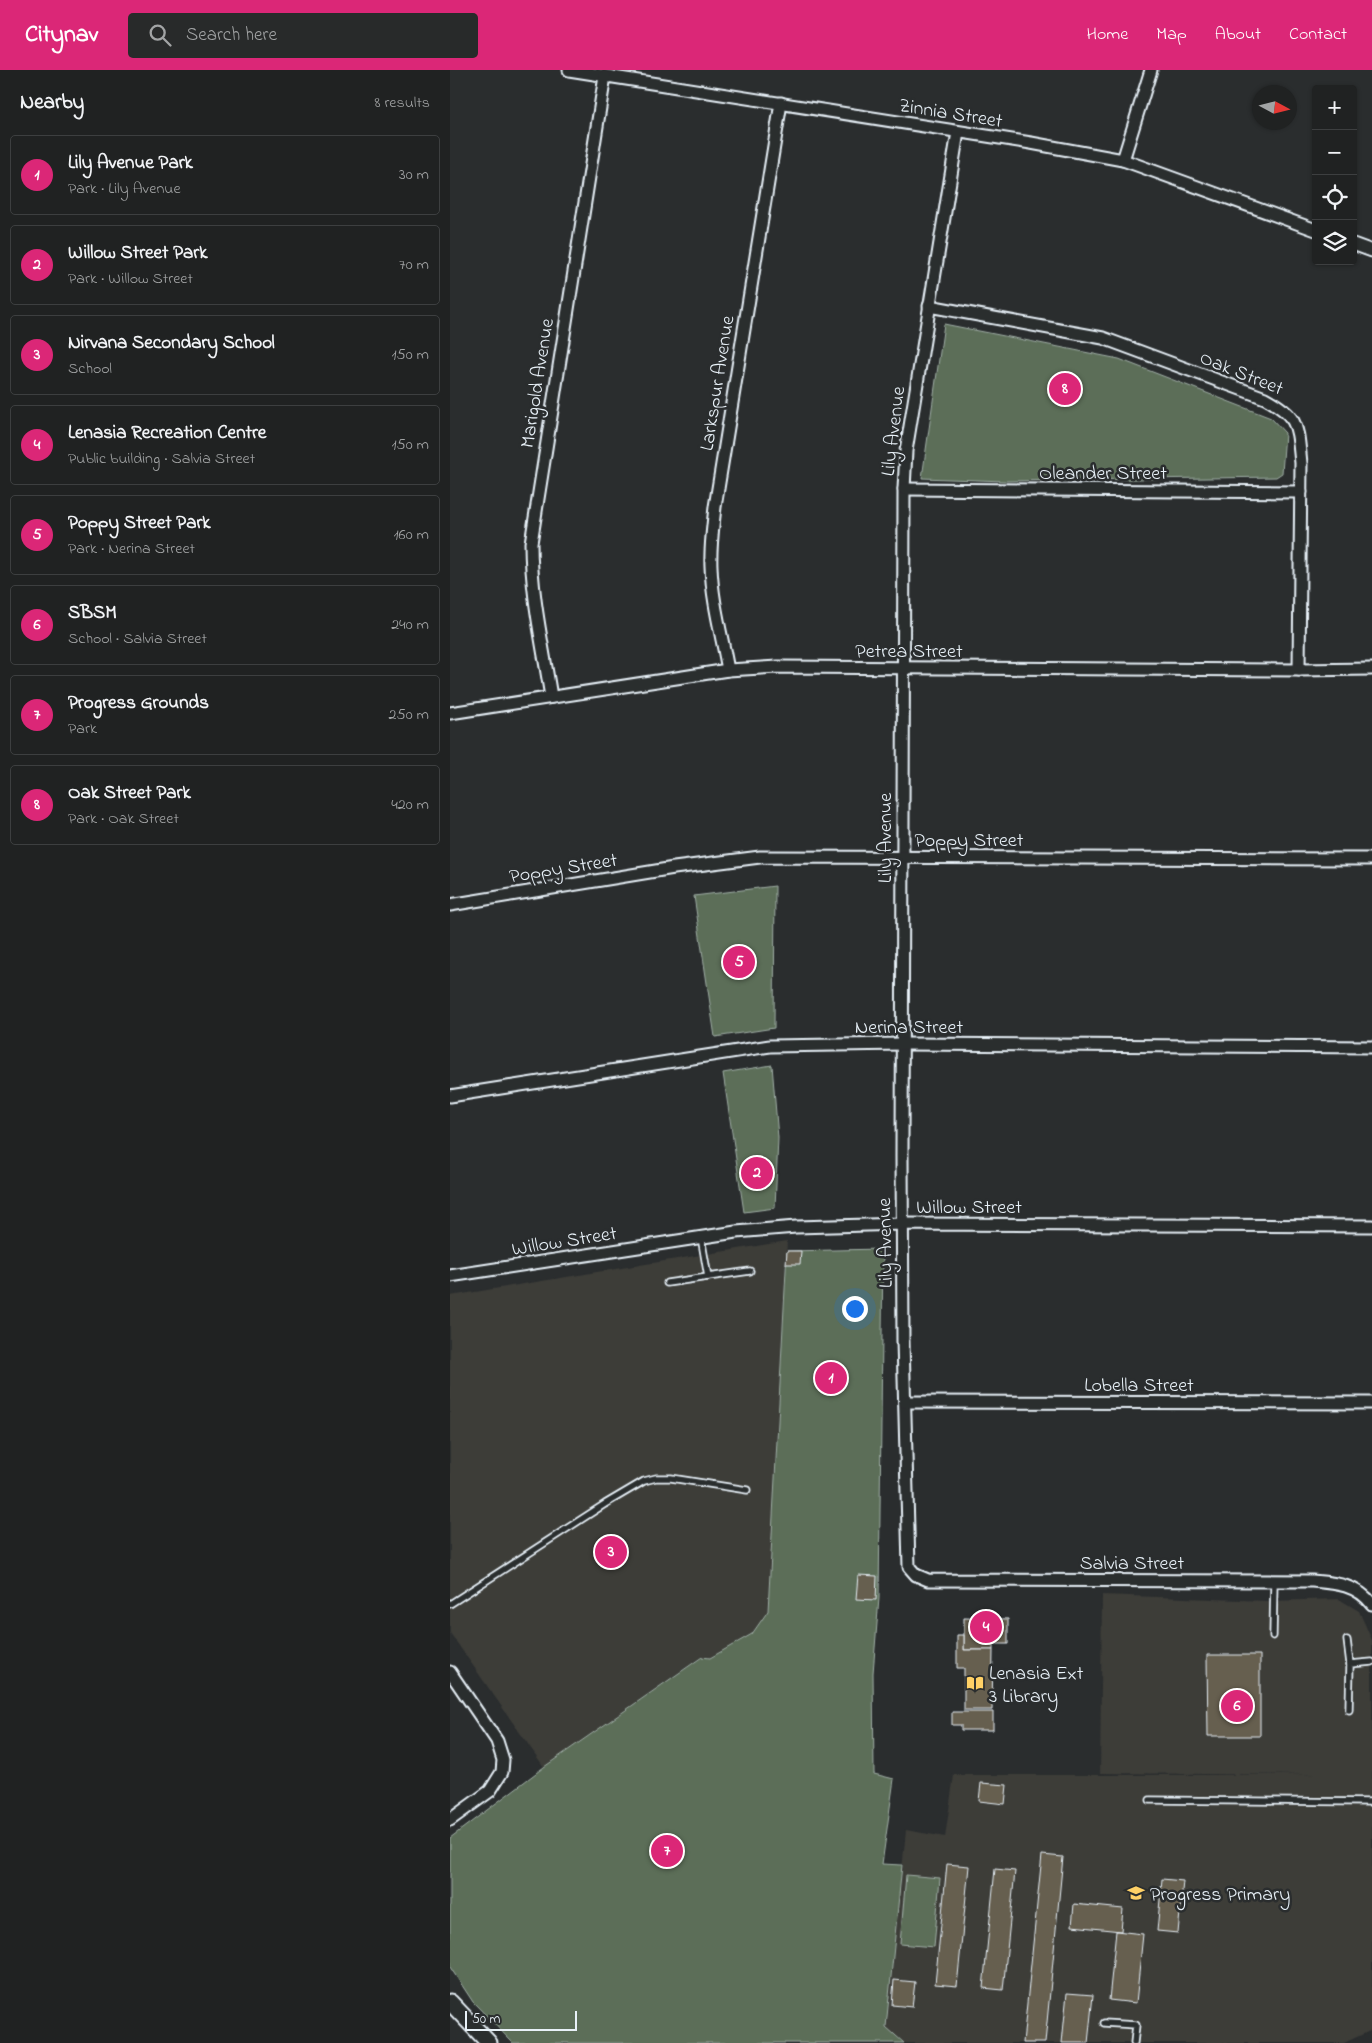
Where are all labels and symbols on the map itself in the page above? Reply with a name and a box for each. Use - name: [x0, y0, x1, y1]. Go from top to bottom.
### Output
- north arrow: [1252, 85, 1297, 130]
- street label: Zinnia Street: [897, 92, 1005, 137]
- street label: Larkspur Avenue: [693, 314, 743, 453]
- street label: Marigold Avenue: [514, 316, 564, 450]
- street label: Oak Street: [1195, 344, 1288, 404]
- pin: 8: [1049, 370, 1081, 408]
- street label: Lily Avenue: [875, 385, 914, 478]
- street label: Oleander Street: [1039, 460, 1167, 489]
- street label: Petrea Street: [855, 638, 963, 667]
- street label: Lily Avenue: [872, 793, 901, 883]
- street label: Poppy Street: [914, 827, 1024, 856]
- street label: Poppy Street: [507, 847, 620, 892]
- pin: 5: [723, 943, 755, 981]
- street label: Nerina Street: [855, 1014, 963, 1043]
- pin: 2: [741, 1154, 773, 1192]
- street label: Willow Street: [916, 1194, 1022, 1223]
- street label: Lily Avenue: [871, 1198, 902, 1288]
- street label: Willow Street: [510, 1220, 619, 1265]
- your location: [842, 1296, 868, 1322]
- pin: 1: [815, 1359, 847, 1397]
- street label: Lobella Street: [1084, 1372, 1194, 1401]
- pin: 3: [595, 1533, 627, 1571]
- street label: Salvia Street: [1080, 1550, 1185, 1579]
- pin: 4: [970, 1608, 1002, 1646]
- place label: Lenasia Ext 3 Library: [989, 1660, 1084, 1712]
- library icon: Lenasia Ext 3 Library: [965, 1673, 985, 1693]
- pin: 6: [1221, 1687, 1253, 1725]
- pin: 7: [651, 1832, 683, 1870]
- place label: Progress Primary: [1150, 1881, 1290, 1911]
- school or university icon: Progress Primary: [1126, 1883, 1146, 1903]
- scale bar: [465, 2008, 578, 2031]

